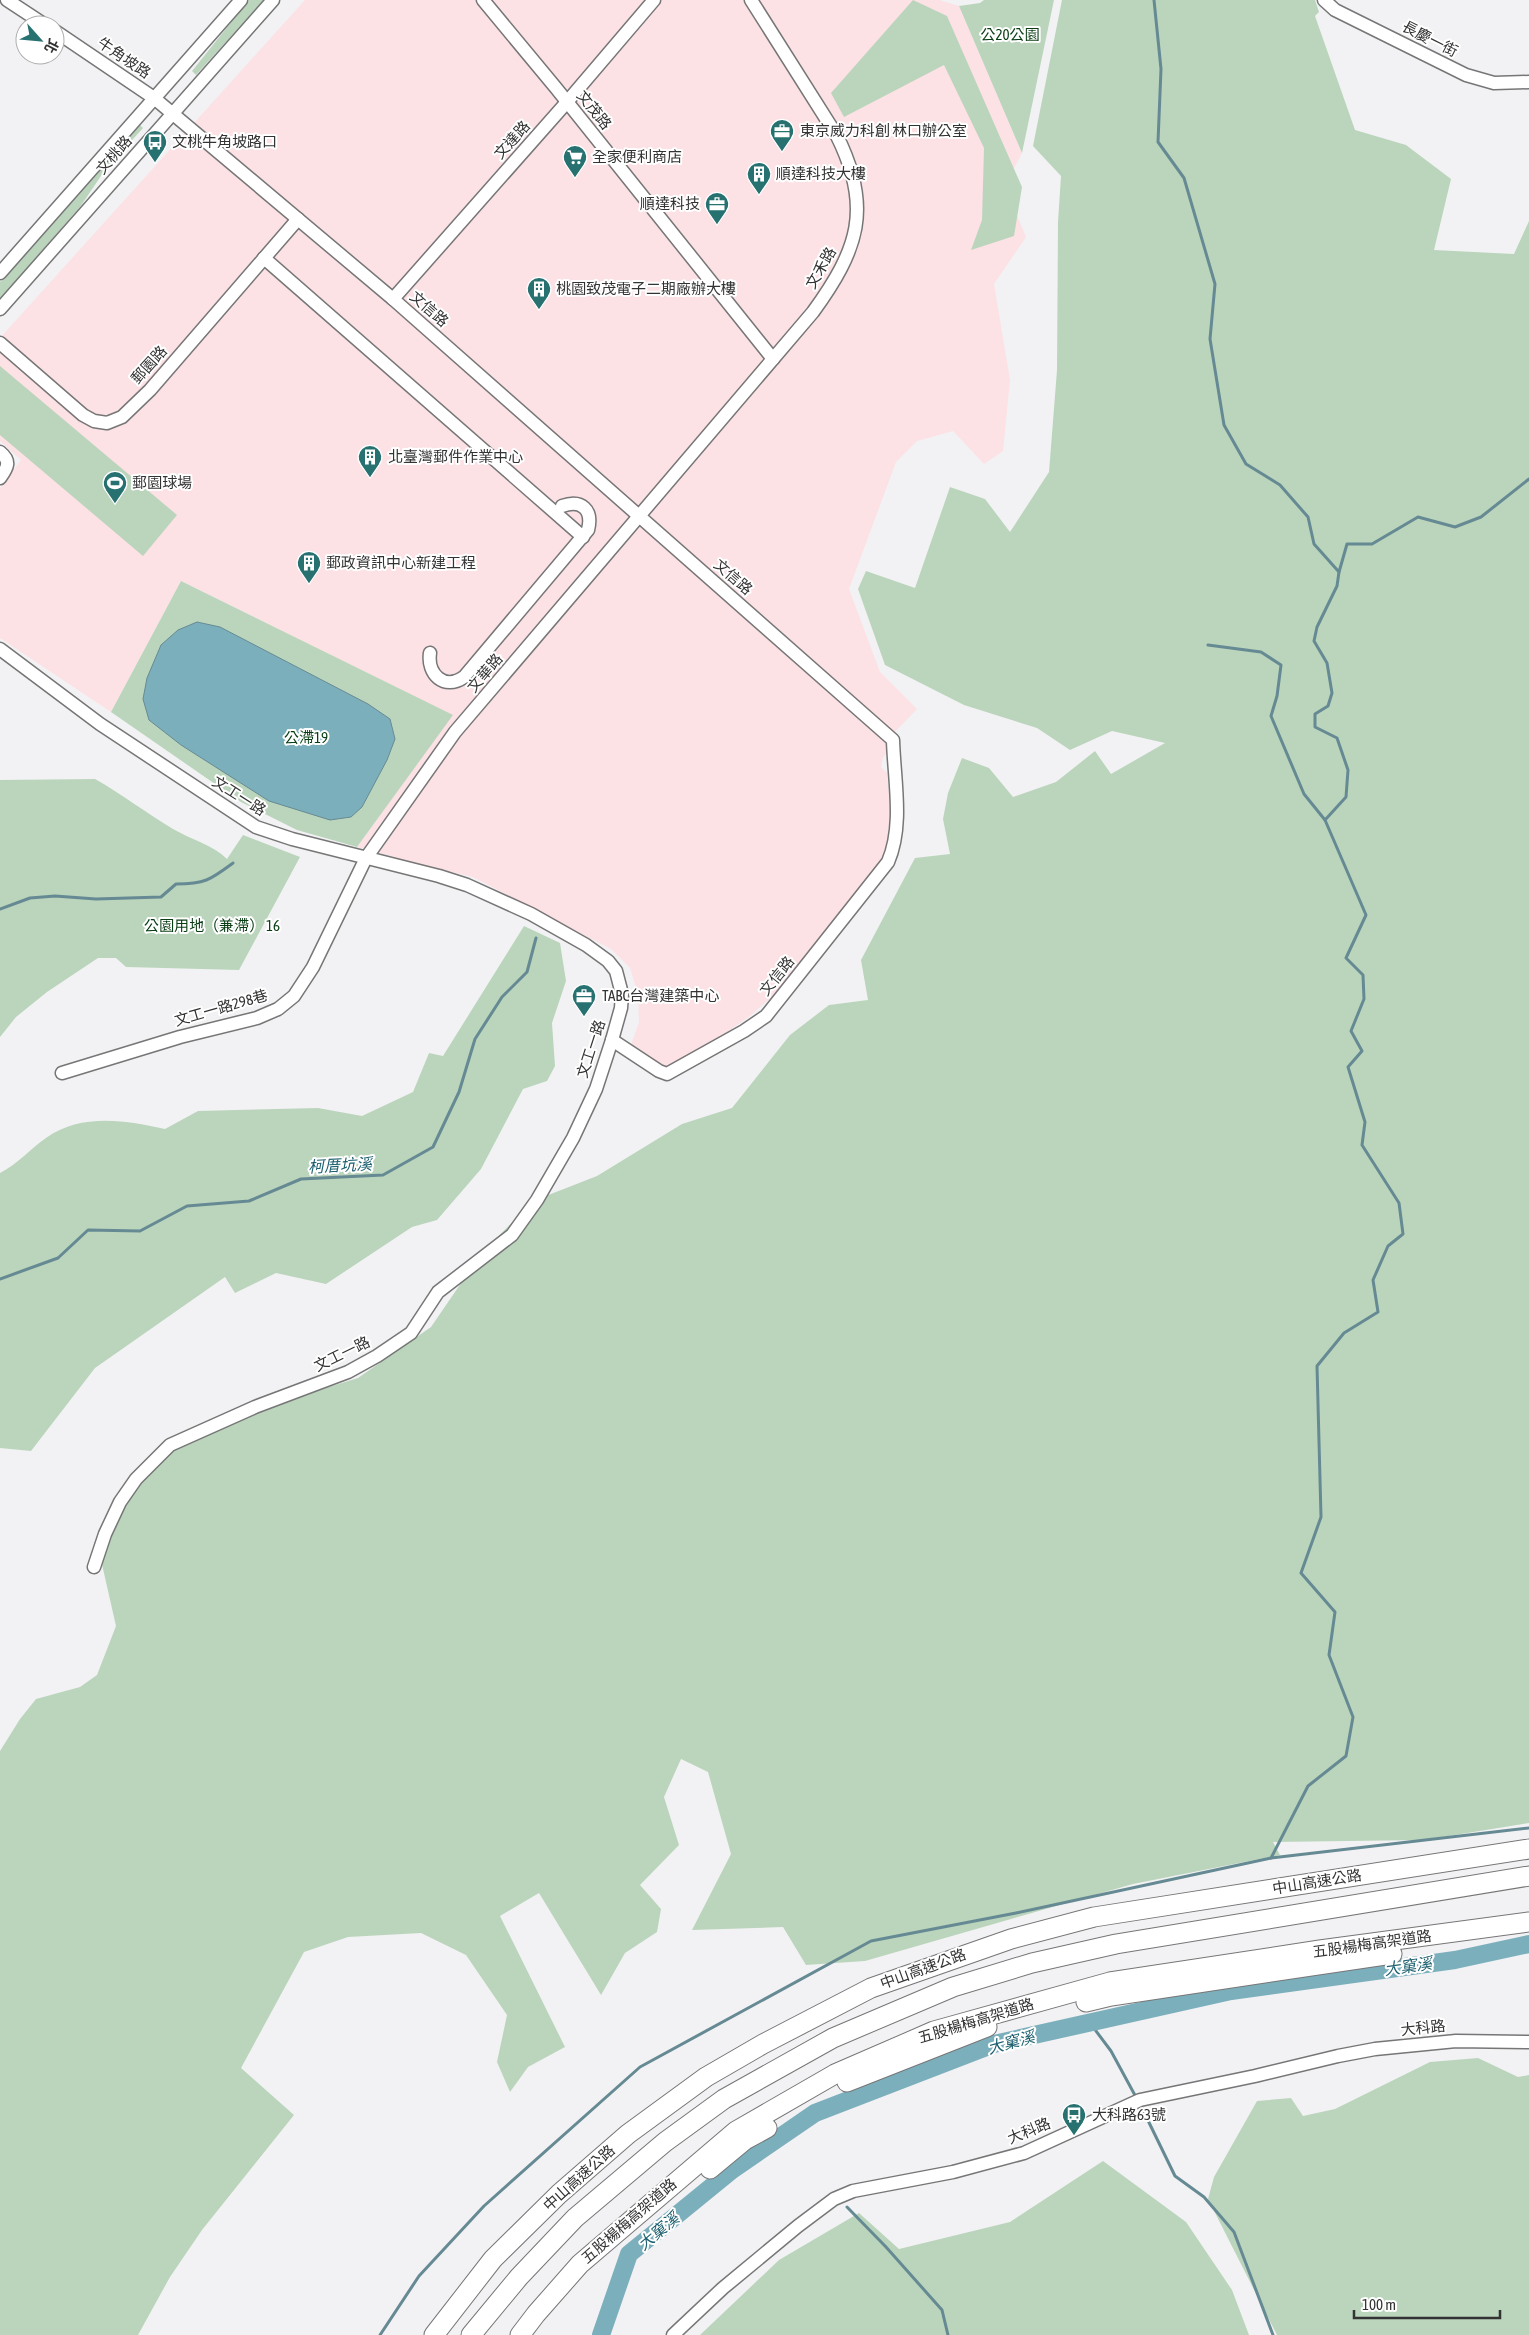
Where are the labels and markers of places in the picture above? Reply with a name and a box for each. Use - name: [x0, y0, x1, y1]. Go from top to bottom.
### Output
- office icon: 東京威力科創 林口辦公室: [769, 118, 795, 152]
- place label: 東京威力科創 林口辦公室: [800, 122, 967, 139]
- bus stop icon: 文桃牛角坡路口: [142, 129, 168, 163]
- place label: 文桃牛角坡路口: [172, 133, 277, 150]
- supermarket icon: 全家便利商店: [562, 144, 588, 178]
- place label: 全家便利商店: [592, 148, 682, 165]
- building icon: 順達科技大樓: [746, 161, 772, 195]
- place label: 順達科技大樓: [776, 165, 866, 182]
- office icon: 順達科技: [704, 191, 730, 225]
- place label: 順達科技: [640, 195, 700, 212]
- building icon: 桃園致茂電子二期廠辦大樓: [526, 276, 552, 310]
- place label: 桃園致茂電子二期廠辦大樓: [556, 280, 736, 297]
- building icon: 北臺灣郵件作業中心: [357, 444, 383, 478]
- place label: 北臺灣郵件作業中心: [388, 448, 523, 465]
- sports icon: 郵園球場: [102, 470, 128, 504]
- place label: 郵園球場: [132, 474, 192, 491]
- building icon: 郵政資訊中心新建工程: [296, 550, 322, 584]
- place label: 郵政資訊中心新建工程: [326, 554, 476, 571]
- office icon: TABC台灣建築中心: [571, 983, 597, 1017]
- place label: TABC台灣建築中心: [602, 987, 719, 1004]
- bus stop icon: 大科路63號: [1061, 2102, 1087, 2136]
- place label: 大科路63號: [1092, 2106, 1166, 2123]

